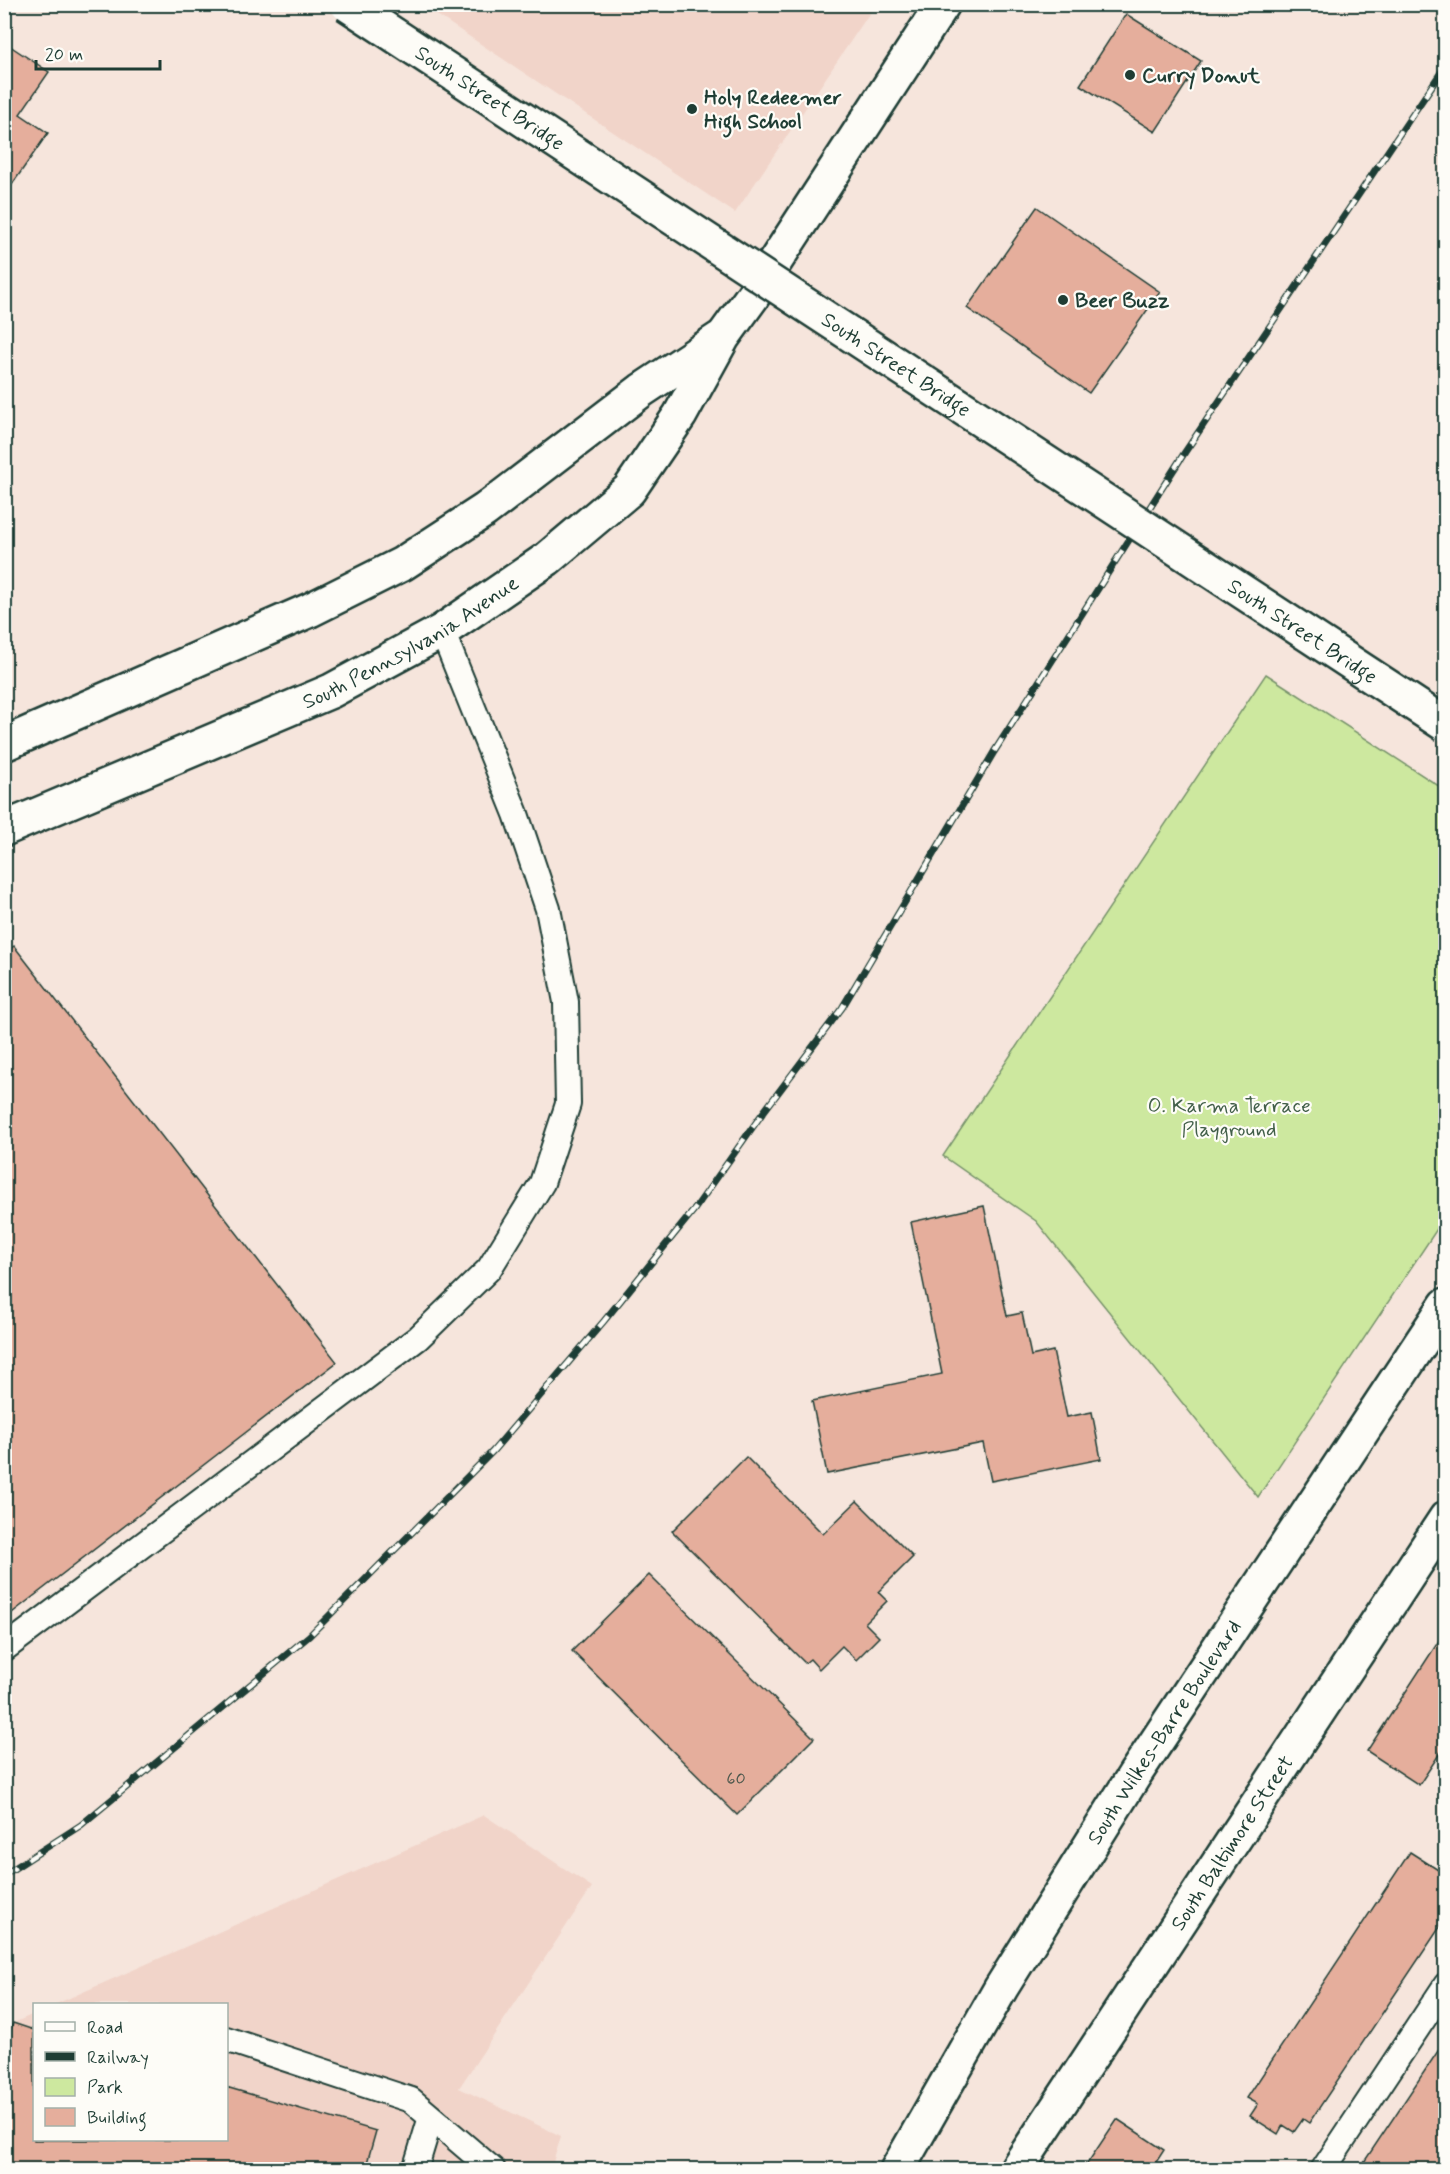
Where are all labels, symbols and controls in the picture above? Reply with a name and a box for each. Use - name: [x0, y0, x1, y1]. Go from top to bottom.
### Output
- scale bar: [36, 33, 160, 71]
- street label: South Street Bridge: [409, 39, 570, 158]
- text: 20 m: [45, 43, 83, 67]
- place label: Curry Donut: [1142, 62, 1260, 90]
- marker: Curry Donut: [1123, 68, 1137, 82]
- place label: Holy Redeemer High School: [704, 84, 842, 138]
- marker: Holy Redeemer High School: [685, 102, 699, 116]
- place label: Beer Buzz: [1075, 287, 1170, 315]
- marker: Beer Buzz: [1056, 293, 1070, 307]
- street label: South Street Bridge: [816, 306, 976, 425]
- street label: South Pennsylvania Avenue: [299, 570, 524, 716]
- street label: South Street Bridge: [1222, 573, 1382, 691]
- park label: O. Karma Terrace Playground: [1147, 1092, 1311, 1144]
- street label: South Wilkes-Barre Boulevard: [1081, 1615, 1248, 1850]
- street label: South Baltimore Street: [1165, 1750, 1301, 1937]
- house number: 60: [726, 1767, 746, 1791]
- legend: [33, 2003, 228, 2141]
- text: Road: [87, 2016, 123, 2040]
- text: Railway: [87, 2046, 149, 2070]
- text: Park: [87, 2076, 123, 2100]
- text: Building: [87, 2106, 147, 2132]

